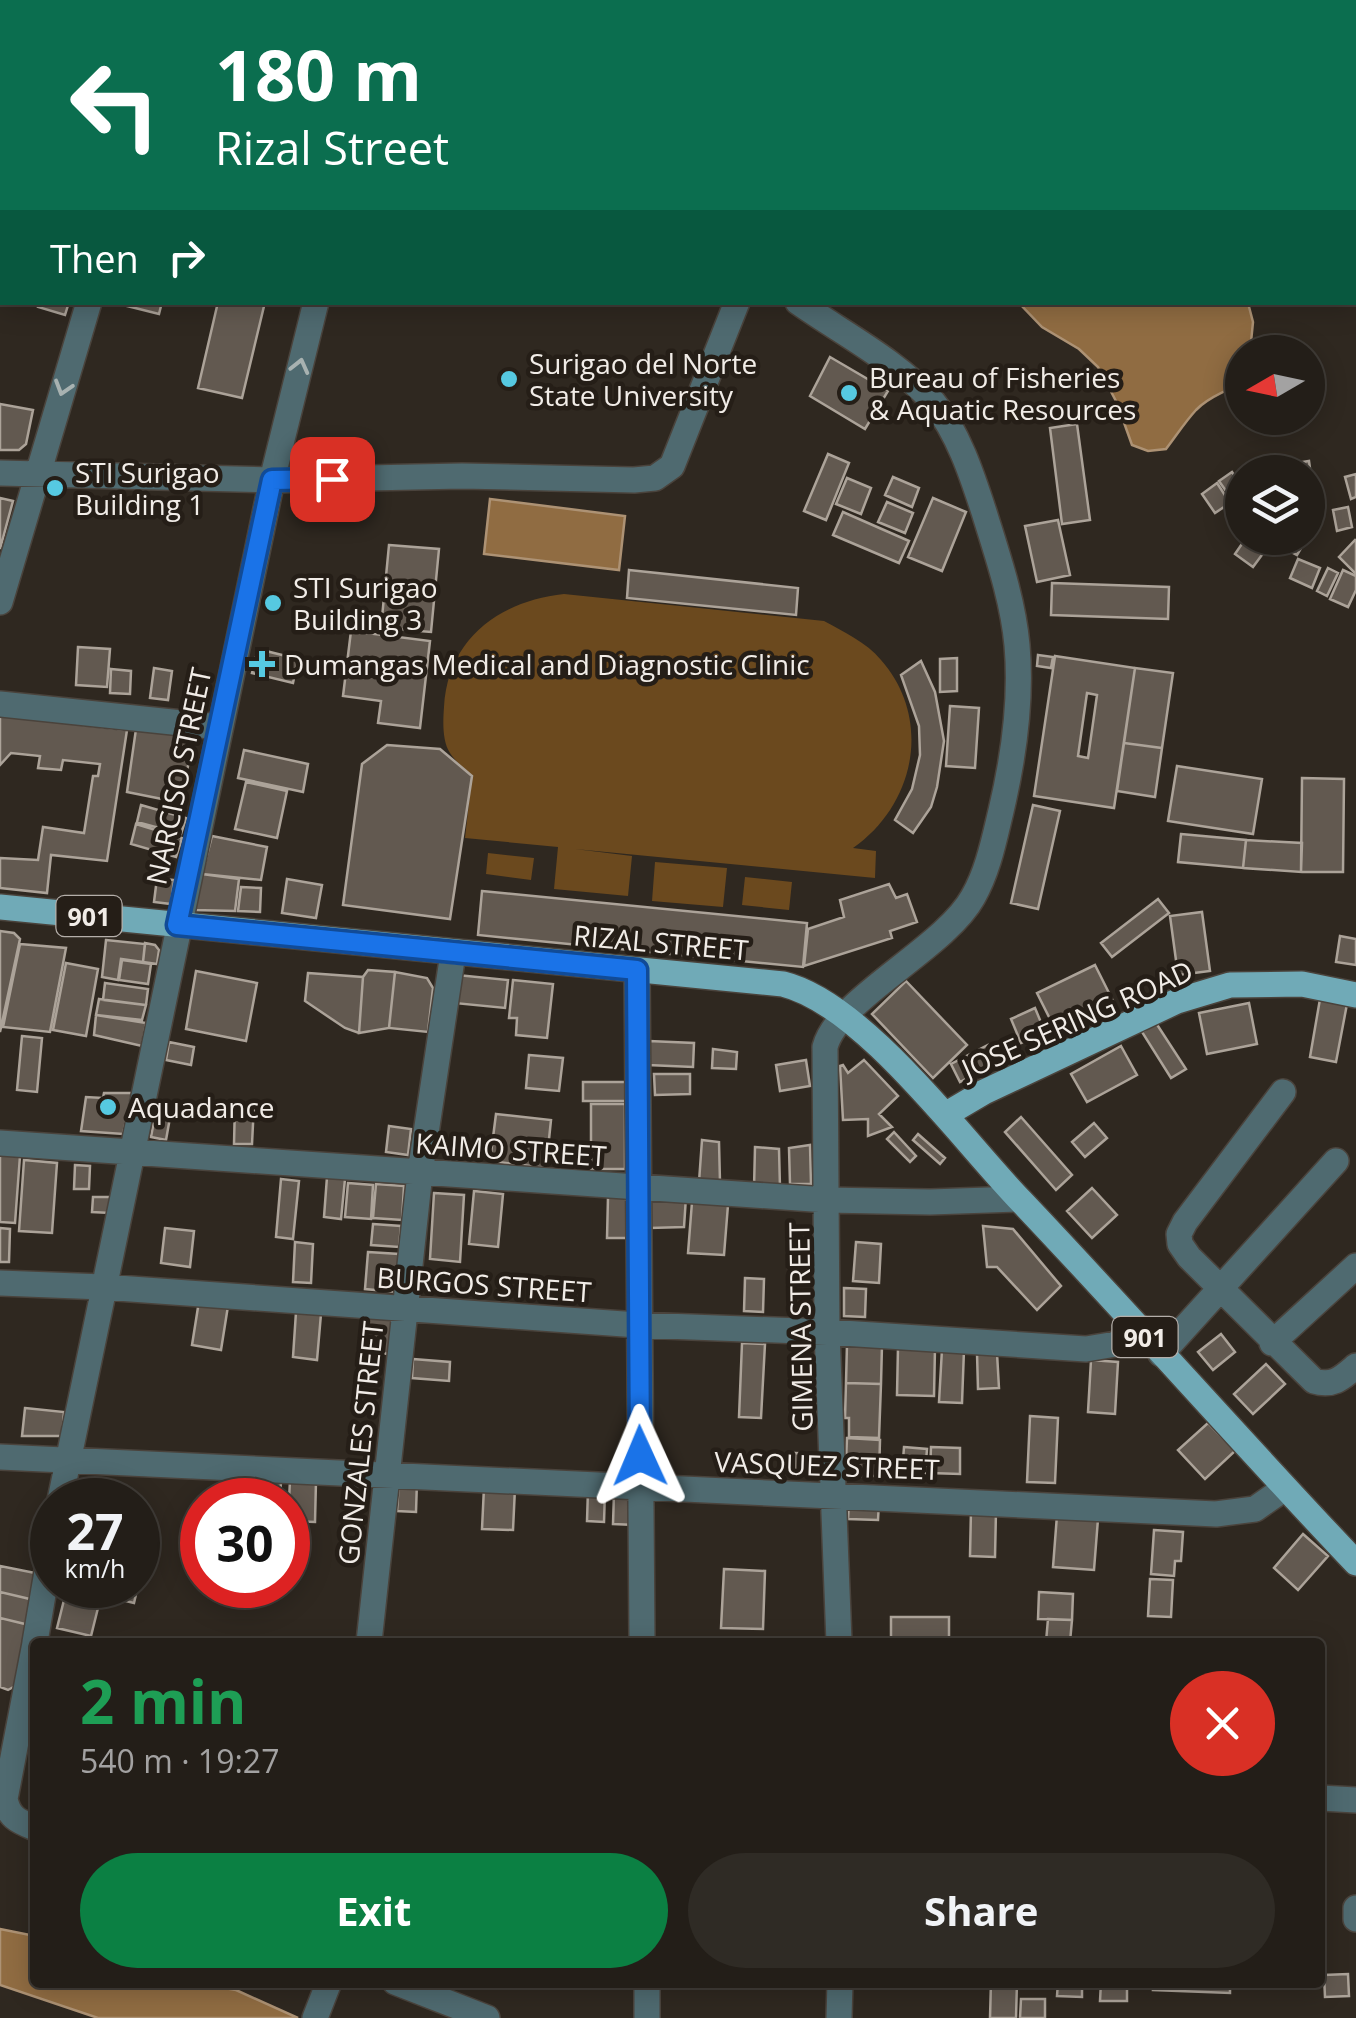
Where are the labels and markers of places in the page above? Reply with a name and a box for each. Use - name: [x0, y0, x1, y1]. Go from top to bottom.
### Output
- place label: Surigao del Norte State University: [529, 344, 757, 414]
- place label: Bureau of Fisheries & Aquatic Resources: [869, 358, 1136, 428]
- marker: Surigao del Norte State University: [498, 368, 520, 390]
- marker: Bureau of Fisheries & Aquatic Resources: [838, 382, 860, 404]
- pin: [290, 437, 375, 522]
- place label: STI Surigao Building 1: [75, 453, 220, 523]
- marker: STI Surigao Building 1: [44, 477, 66, 499]
- place label: STI Surigao Building 3: [293, 568, 438, 638]
- marker: STI Surigao Building 3: [262, 592, 284, 614]
- place label: Dumangas Medical and Diagnostic Clinic: [284, 645, 810, 683]
- marker: Dumangas Medical and Diagnostic Clinic: [249, 651, 275, 677]
- place label: Aquadance: [128, 1088, 275, 1126]
- marker: Aquadance: [97, 1096, 119, 1118]

